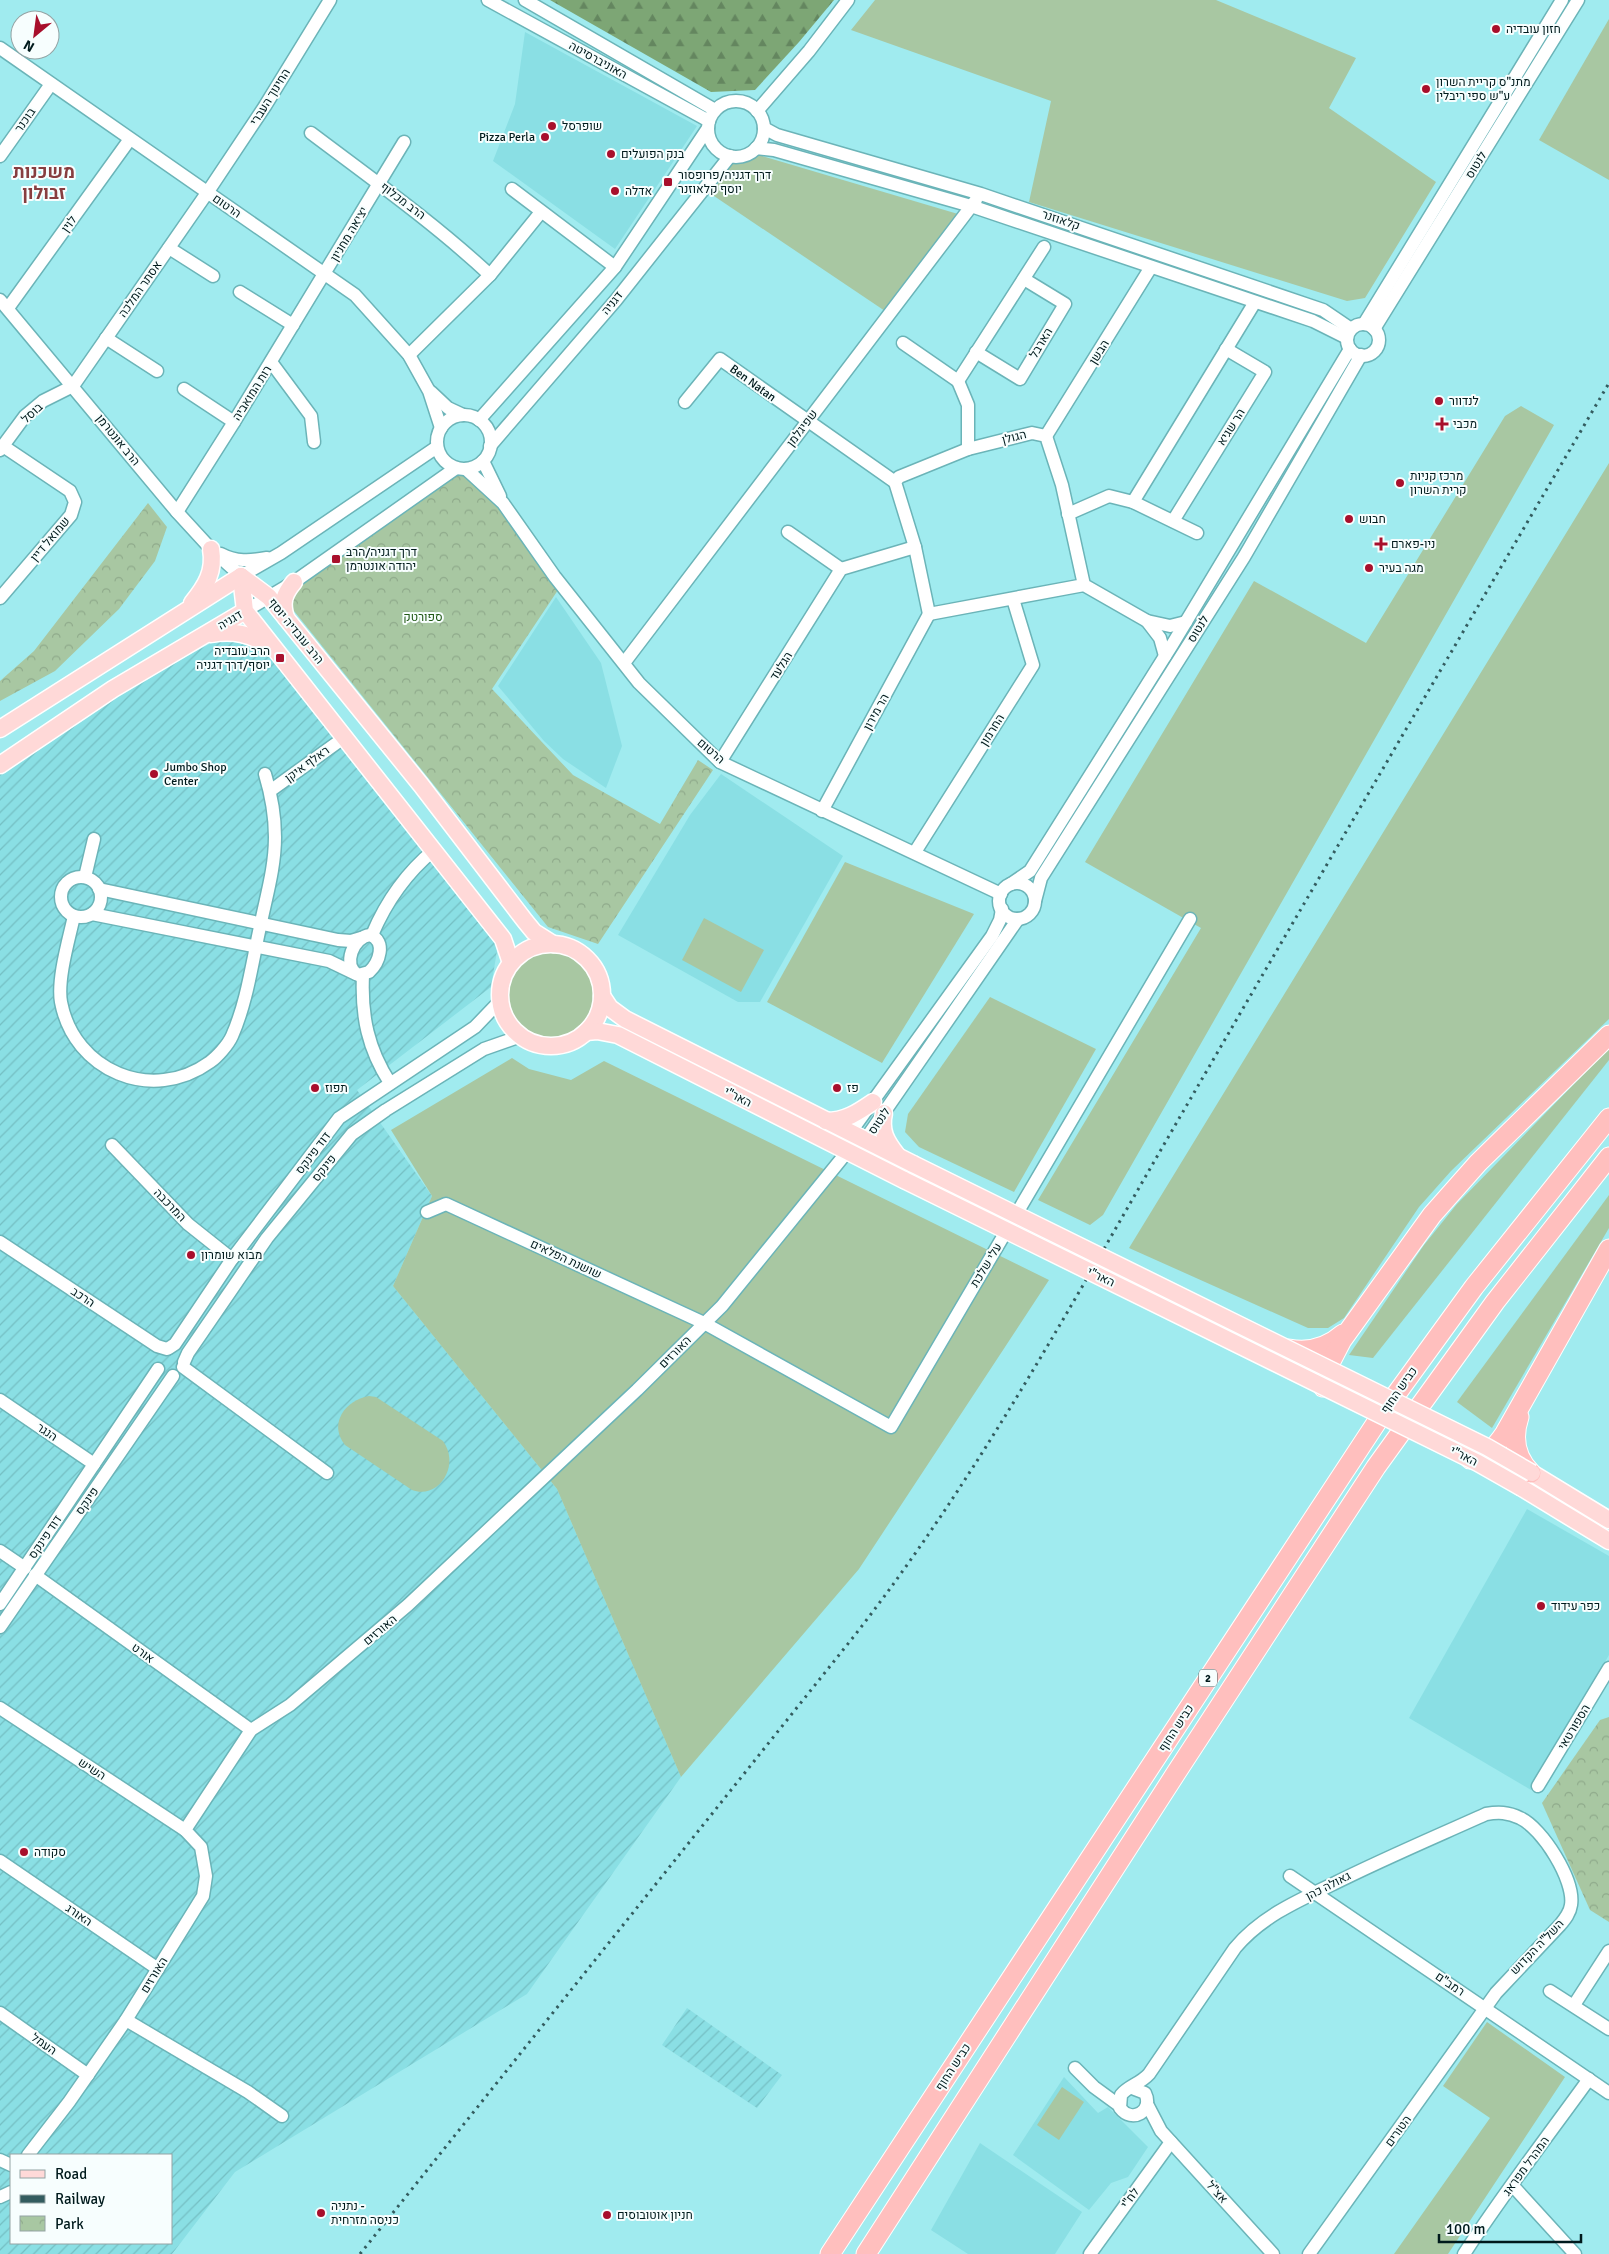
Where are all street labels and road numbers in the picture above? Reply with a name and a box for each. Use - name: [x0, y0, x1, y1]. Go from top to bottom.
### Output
- street label: האוניברסיטה: [566, 38, 629, 83]
- street label: החינוך העברי: [247, 66, 294, 128]
- street label: בוכנר: [12, 105, 40, 135]
- street label: לנטוס: [1462, 149, 1490, 182]
- street label: הרב מכלוף: [377, 180, 428, 223]
- street label: הרטום: [210, 191, 244, 222]
- street label: יציאה מחניון: [327, 204, 372, 264]
- street label: קלאוזנר: [1040, 207, 1082, 234]
- street label: לוין: [58, 213, 80, 235]
- street label: אסתר המלכה: [115, 258, 166, 321]
- street label: דגניה: [598, 289, 626, 318]
- street label: הארבל: [1026, 325, 1056, 361]
- street label: הבשן: [1086, 337, 1113, 367]
- street label: Ben Natan: [727, 362, 779, 405]
- street label: רות המואביה: [230, 363, 275, 424]
- street label: בוסל: [19, 399, 47, 427]
- street label: הר שגיא: [1214, 406, 1249, 449]
- street label: שפיגלמן: [784, 407, 821, 450]
- street label: הרב אונטרמן: [92, 412, 143, 469]
- street label: הגולן: [1000, 427, 1028, 448]
- street label: שמואל דיין: [27, 514, 74, 565]
- street label: הרב עובדיה יוסף: [265, 595, 327, 667]
- street label: דגניה: [215, 607, 245, 633]
- street label: לנטוס: [1184, 613, 1212, 646]
- street label: הגלעד: [767, 649, 796, 683]
- street label: הר מירון: [860, 691, 893, 733]
- street label: החרמון: [977, 712, 1008, 749]
- street label: הרטום: [694, 735, 727, 767]
- street label: ראלף איקן: [282, 743, 333, 786]
- street label: האר"י: [721, 1084, 754, 1111]
- street label: לנטוס: [865, 1105, 894, 1138]
- street label: דוד פינקס: [292, 1129, 334, 1177]
- street label: פינקס: [309, 1152, 339, 1184]
- street label: המרכבה: [150, 1186, 189, 1225]
- street label: שושנת הפלאים: [528, 1236, 604, 1282]
- street label: עלי שלכת: [967, 1240, 1005, 1290]
- street label: האר"י: [1085, 1264, 1117, 1291]
- street label: הרכב: [68, 1284, 98, 1311]
- street label: האורזים: [656, 1333, 695, 1372]
- street label: כביש החוף: [1378, 1364, 1421, 1417]
- street label: הנגר: [33, 1420, 60, 1445]
- street label: האר"י: [1447, 1443, 1480, 1470]
- street label: פינקס: [72, 1484, 102, 1518]
- street label: דוד פינקס: [25, 1513, 65, 1562]
- street label: האורזים: [360, 1612, 400, 1649]
- street label: אורט: [128, 1640, 157, 1667]
- road number: 2: [1199, 1670, 1217, 1686]
- street label: כביש החוף: [1156, 1702, 1197, 1755]
- street label: הספורטאי: [1555, 1702, 1594, 1753]
- street label: השיש: [75, 1755, 108, 1784]
- street label: גאולה כהן: [1303, 1869, 1354, 1904]
- street label: האורג: [63, 1901, 95, 1930]
- street label: השל"ה הקדוש: [1507, 1917, 1567, 1978]
- street label: האורזים: [138, 1954, 171, 1996]
- street label: רמב"ם: [1432, 1969, 1467, 2000]
- street label: העמל: [28, 2030, 59, 2059]
- street label: כביש החוף: [933, 2041, 974, 2094]
- street label: הטורים: [1382, 2113, 1415, 2150]
- street label: המהרל מפראג: [1500, 2134, 1553, 2199]
- street label: אצ"ל: [1203, 2178, 1231, 2207]
- street label: לח"י: [1118, 2185, 1143, 2211]

